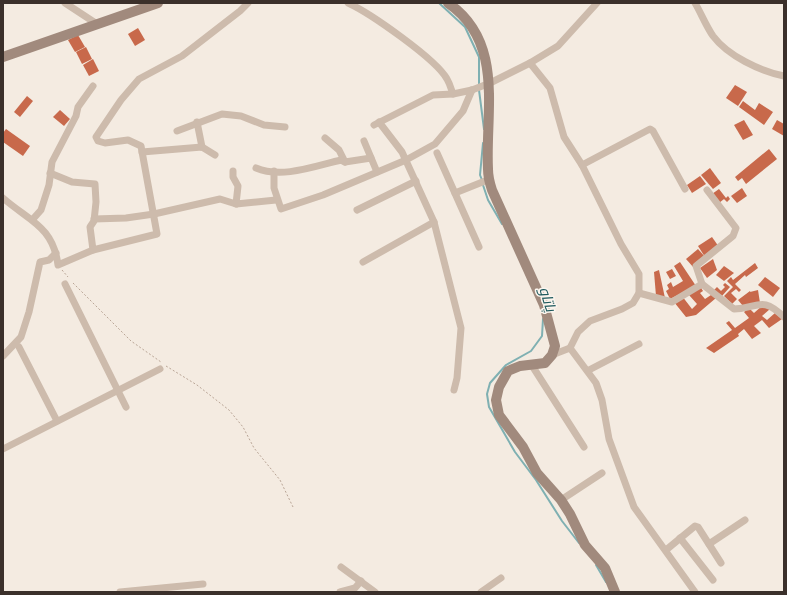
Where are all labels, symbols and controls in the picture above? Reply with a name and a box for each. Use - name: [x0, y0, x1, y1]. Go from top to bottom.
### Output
- water label: پاتاو: [534, 284, 561, 315]

